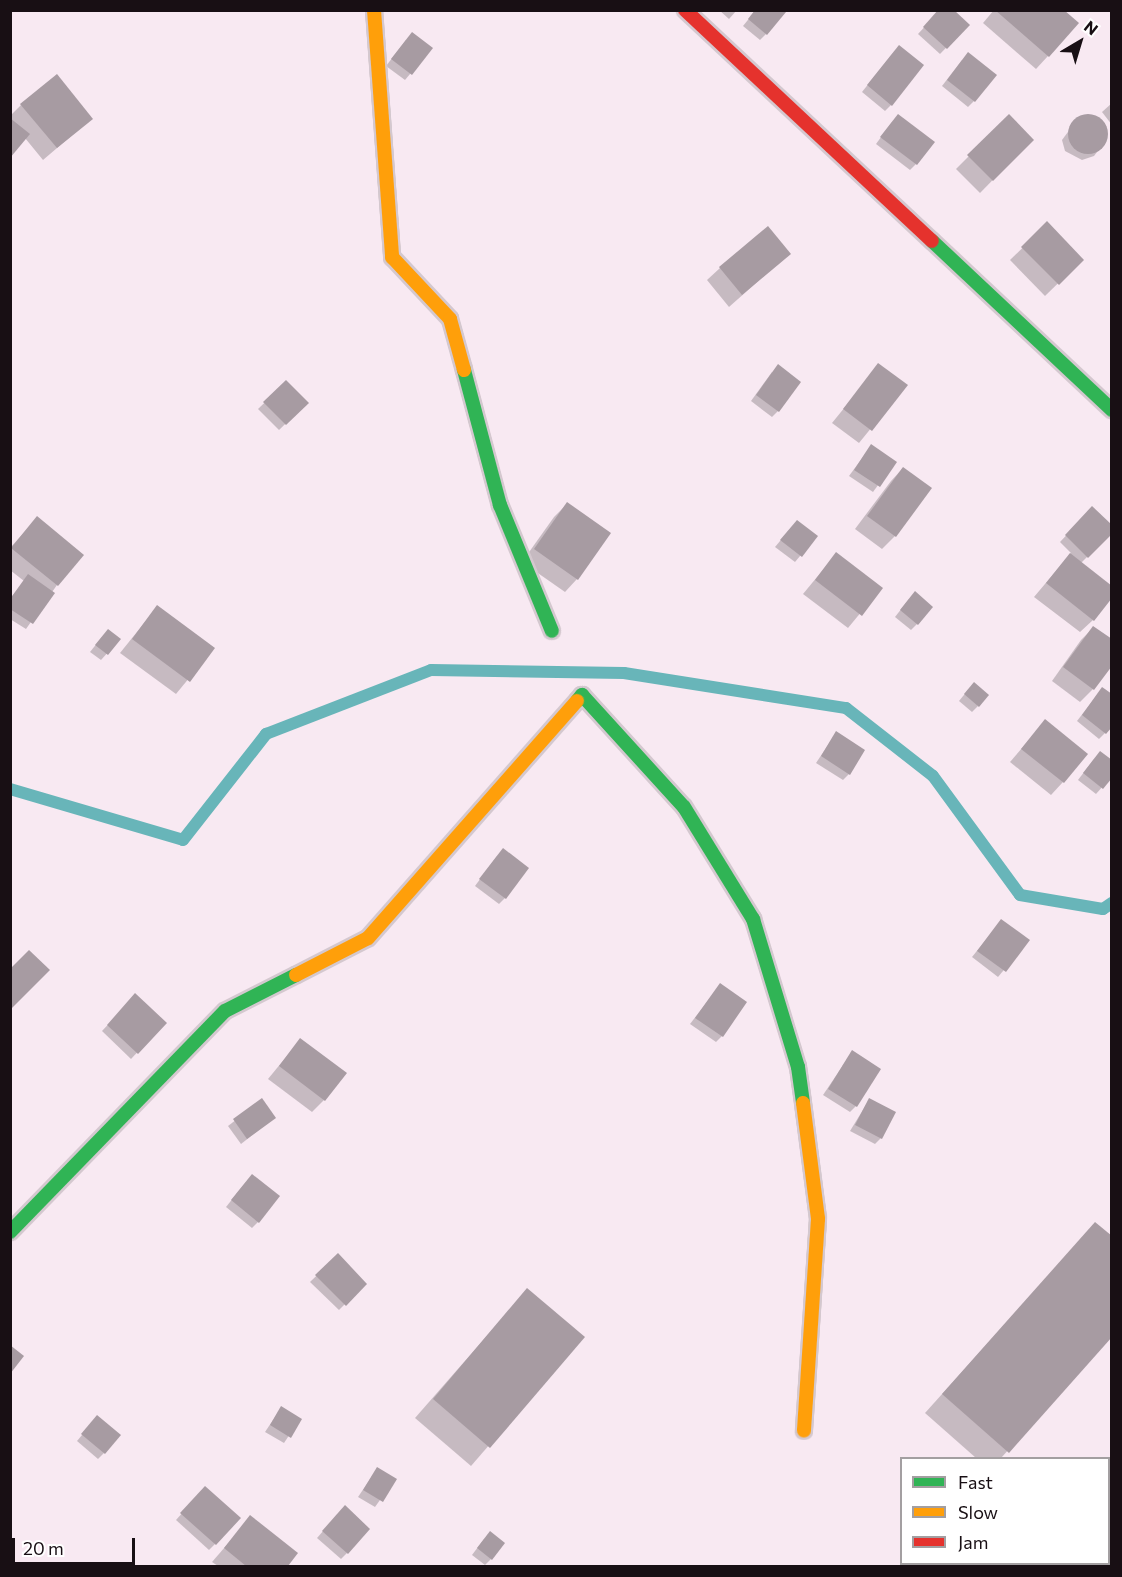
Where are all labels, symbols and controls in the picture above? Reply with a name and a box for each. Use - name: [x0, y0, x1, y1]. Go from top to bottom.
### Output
- north arrow: [1050, 12, 1110, 72]
- text: N: [1081, 16, 1102, 39]
- legend: [900, 1457, 1110, 1565]
- text: Fast: [958, 1471, 993, 1493]
- text: Slow: [958, 1501, 998, 1523]
- scale bar: [15, 1526, 138, 1564]
- text: Jam: [958, 1531, 988, 1553]
- text: 20 m: [23, 1537, 64, 1559]

